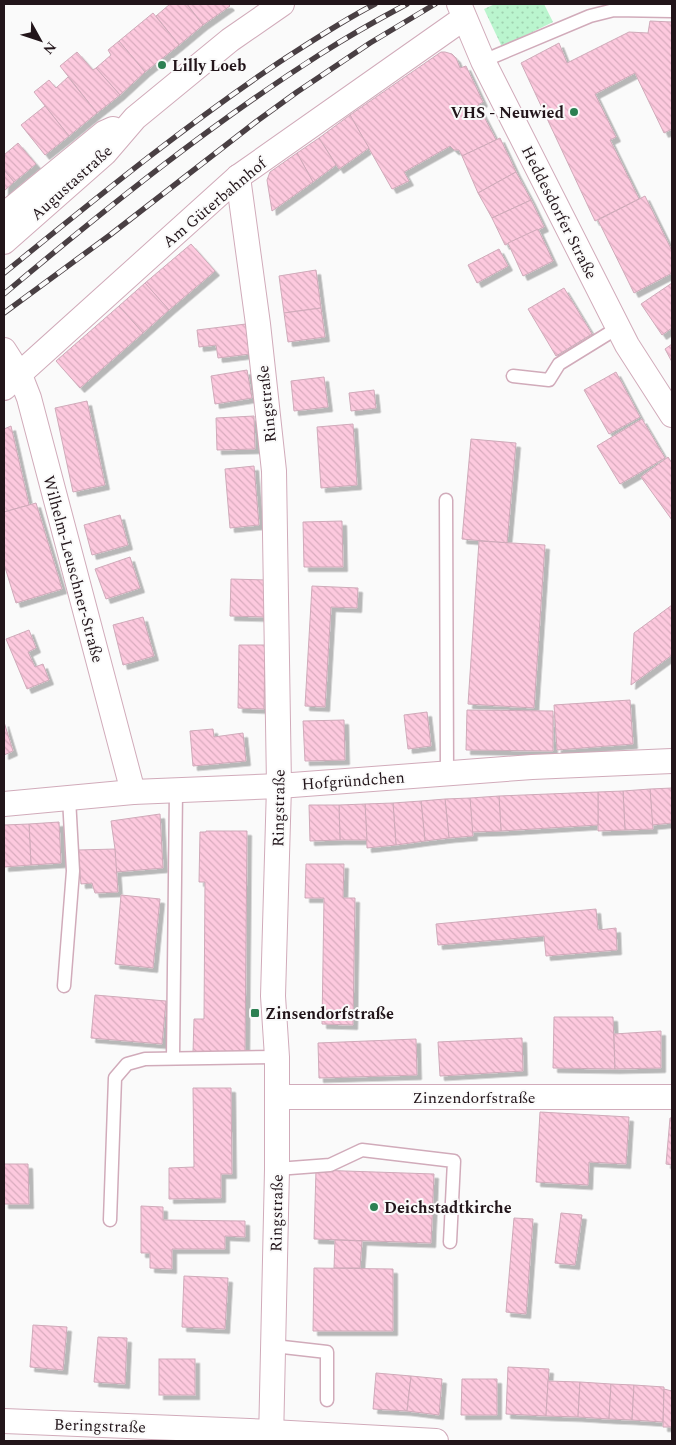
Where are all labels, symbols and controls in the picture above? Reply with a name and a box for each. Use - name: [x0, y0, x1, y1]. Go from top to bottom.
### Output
- north arrow: [15, 15, 65, 65]
- text: N: [38, 37, 61, 59]
- place label: Lilly Loeb: [172, 54, 246, 78]
- marker: Lilly Loeb: [156, 59, 168, 71]
- place label: VHS - Neuwied: [450, 101, 564, 125]
- marker: VHS - Neuwied: [568, 106, 580, 118]
- street label: Augustastraße: [25, 139, 118, 226]
- street label: Heddesdorfer Straße: [515, 141, 603, 283]
- street label: Am Güterbahnhof: [157, 151, 273, 254]
- street label: Ringstraße: [251, 364, 283, 444]
- street label: Wilhelm-Leuschner-Straße: [36, 473, 110, 666]
- street label: Hofgründchen: [301, 765, 405, 797]
- street label: Ringstraße: [266, 769, 292, 847]
- place label: Zinsendorfstraße: [265, 1002, 394, 1026]
- marker: Zinsendorfstraße: [249, 1007, 261, 1019]
- street label: Zinzendorfstraße: [412, 1086, 536, 1110]
- street label: Ringstraße: [264, 1174, 290, 1252]
- place label: Deichstadtkirche: [384, 1196, 512, 1220]
- marker: Deichstadtkirche: [368, 1201, 380, 1213]
- street label: Beringstraße: [54, 1412, 146, 1440]

